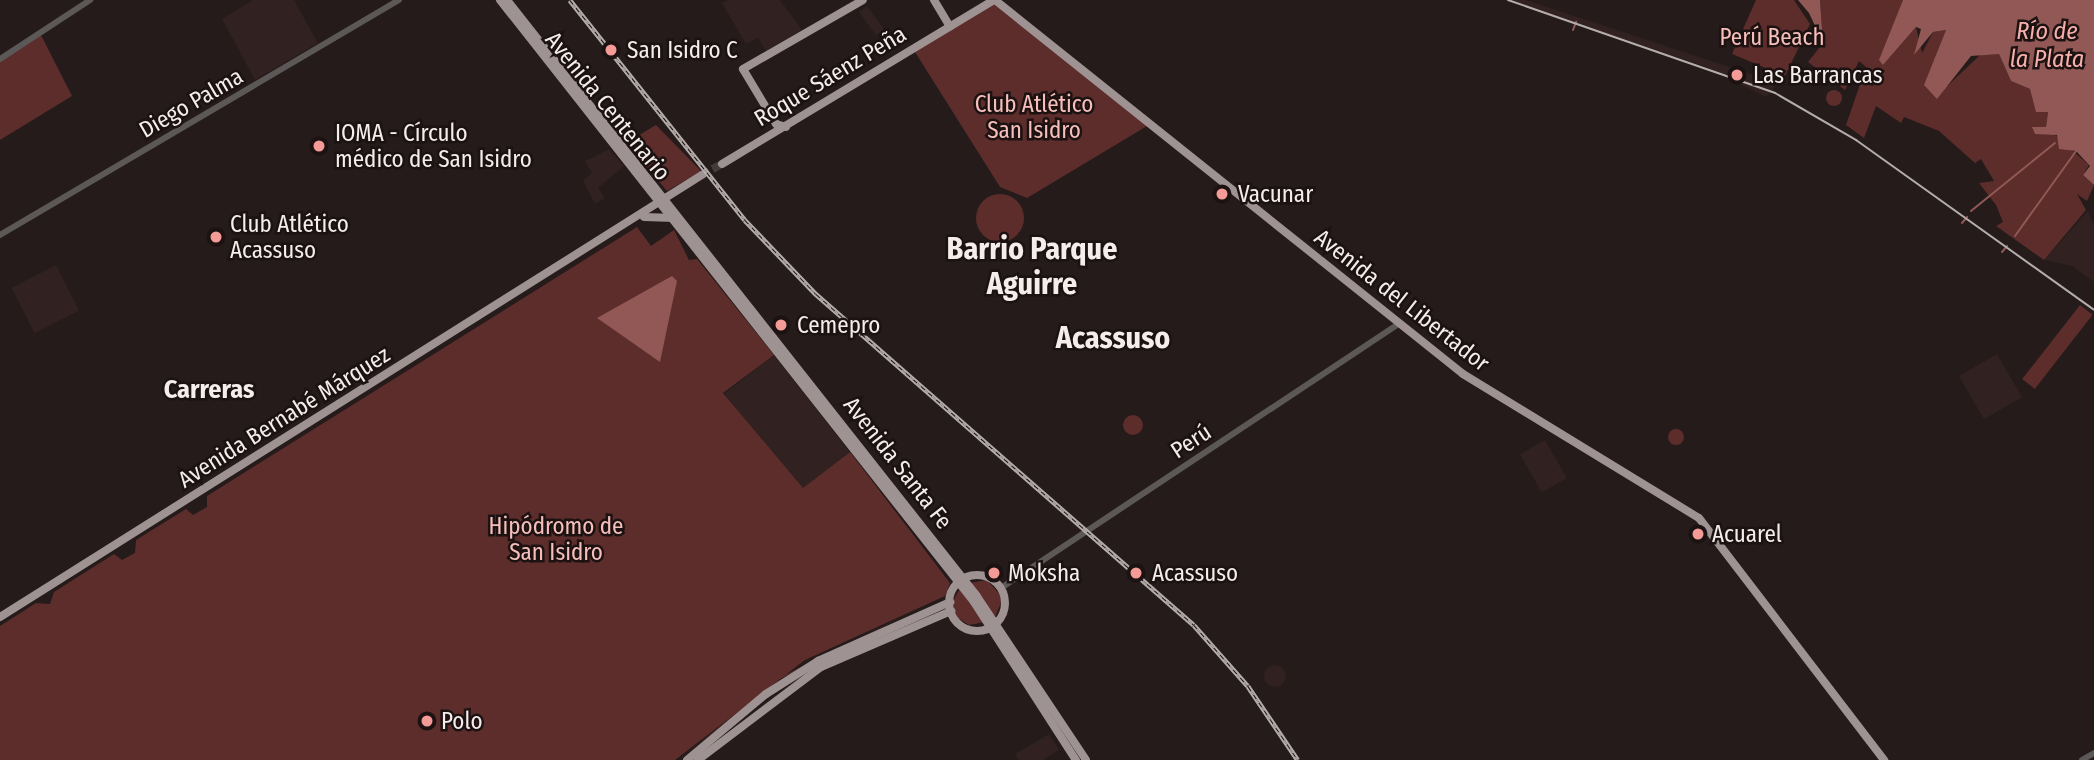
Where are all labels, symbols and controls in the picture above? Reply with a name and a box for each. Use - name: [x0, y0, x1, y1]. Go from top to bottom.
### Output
- water label: Río de la Plata: [2010, 18, 2084, 74]
- street label: Roque Sáenz Peña: [749, 20, 911, 132]
- park label: Perú Beach: [1719, 23, 1825, 51]
- street label: Avenida Centenario: [540, 26, 676, 186]
- place label: San Isidro C: [627, 36, 738, 64]
- marker: San Isidro C: [601, 40, 621, 60]
- place label: Las Barrancas: [1753, 61, 1882, 89]
- street label: Diego Palma: [134, 62, 248, 144]
- marker: Las Barrancas: [1727, 65, 1747, 85]
- park label: Club Atlético San Isidro: [975, 90, 1093, 144]
- place label: IOMA - Círculo médico de San Isidro: [335, 119, 532, 173]
- marker: IOMA - Círculo médico de San Isidro: [309, 136, 329, 156]
- place label: Vacunar: [1238, 180, 1313, 208]
- marker: Vacunar: [1212, 184, 1232, 204]
- place label: Club Atlético Acassuso: [230, 210, 349, 264]
- street label: Avenida del Libertador: [1309, 223, 1495, 377]
- marker: Club Atlético Acassuso: [208, 229, 224, 245]
- district label: Barrio Parque Aguirre: [947, 231, 1117, 302]
- place label: Cemepro: [797, 311, 880, 339]
- marker: Cemepro: [771, 315, 791, 335]
- district label: Acassuso: [1056, 320, 1170, 356]
- street label: Avenida Bernabé Márquez: [173, 341, 395, 493]
- district label: Carreras: [164, 374, 254, 406]
- street label: Avenida Santa Fe: [838, 391, 958, 535]
- street label: Perú: [1166, 418, 1216, 464]
- park label: Hipódromo de San Isidro: [489, 512, 623, 566]
- place label: Acuarel: [1712, 520, 1782, 548]
- marker: Acuarel: [1690, 526, 1706, 542]
- place label: Moksha: [1008, 559, 1080, 587]
- place label: Acassuso: [1152, 559, 1238, 587]
- marker: Acassuso: [1126, 563, 1146, 583]
- marker: Moksha: [986, 565, 1002, 581]
- place label: Polo: [441, 707, 482, 735]
- marker: Polo: [419, 713, 435, 729]

